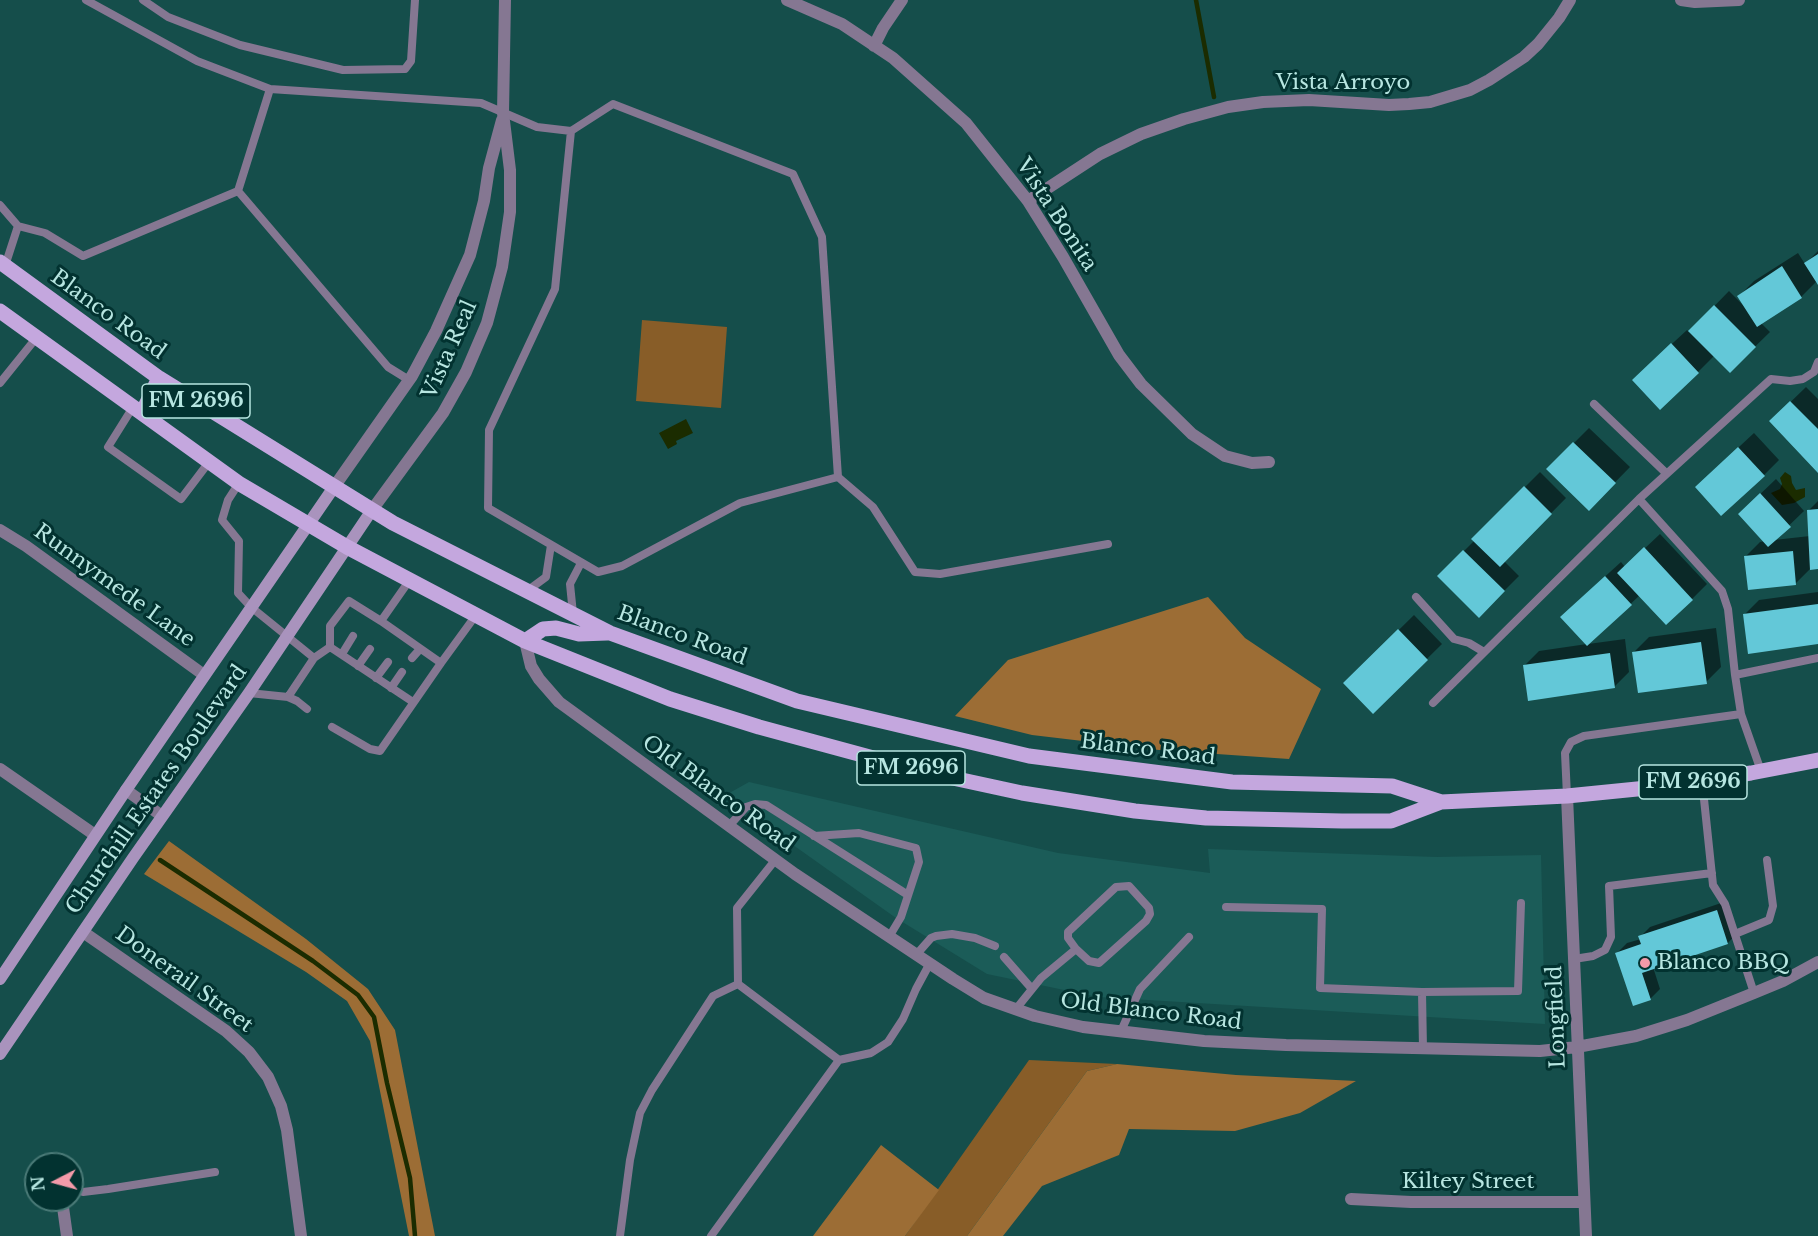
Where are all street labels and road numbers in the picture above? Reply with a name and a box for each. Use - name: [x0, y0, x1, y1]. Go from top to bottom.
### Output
- street label: Vista Arroyo: [1276, 70, 1410, 96]
- street label: Vista Bonita: [1010, 154, 1102, 276]
- street label: Blanco Road: [46, 265, 170, 365]
- street label: Vista Real: [417, 297, 483, 403]
- road number: FM 2696: [142, 384, 250, 418]
- street label: Runnymede Lane: [29, 519, 199, 653]
- street label: Blanco Road: [614, 601, 750, 671]
- street label: Churchill Estates Boulevard: [61, 661, 253, 919]
- street label: Blanco Road: [1079, 729, 1217, 771]
- street label: Old Blanco Road: [637, 730, 799, 858]
- road number: FM 2696: [857, 751, 965, 785]
- road number: FM 2696: [1639, 765, 1747, 799]
- street label: Donerail Street: [110, 922, 258, 1038]
- street label: Longfield: [1543, 965, 1571, 1069]
- street label: Old Blanco Road: [1059, 988, 1243, 1036]
- street label: Kiltey Street: [1402, 1169, 1534, 1195]

